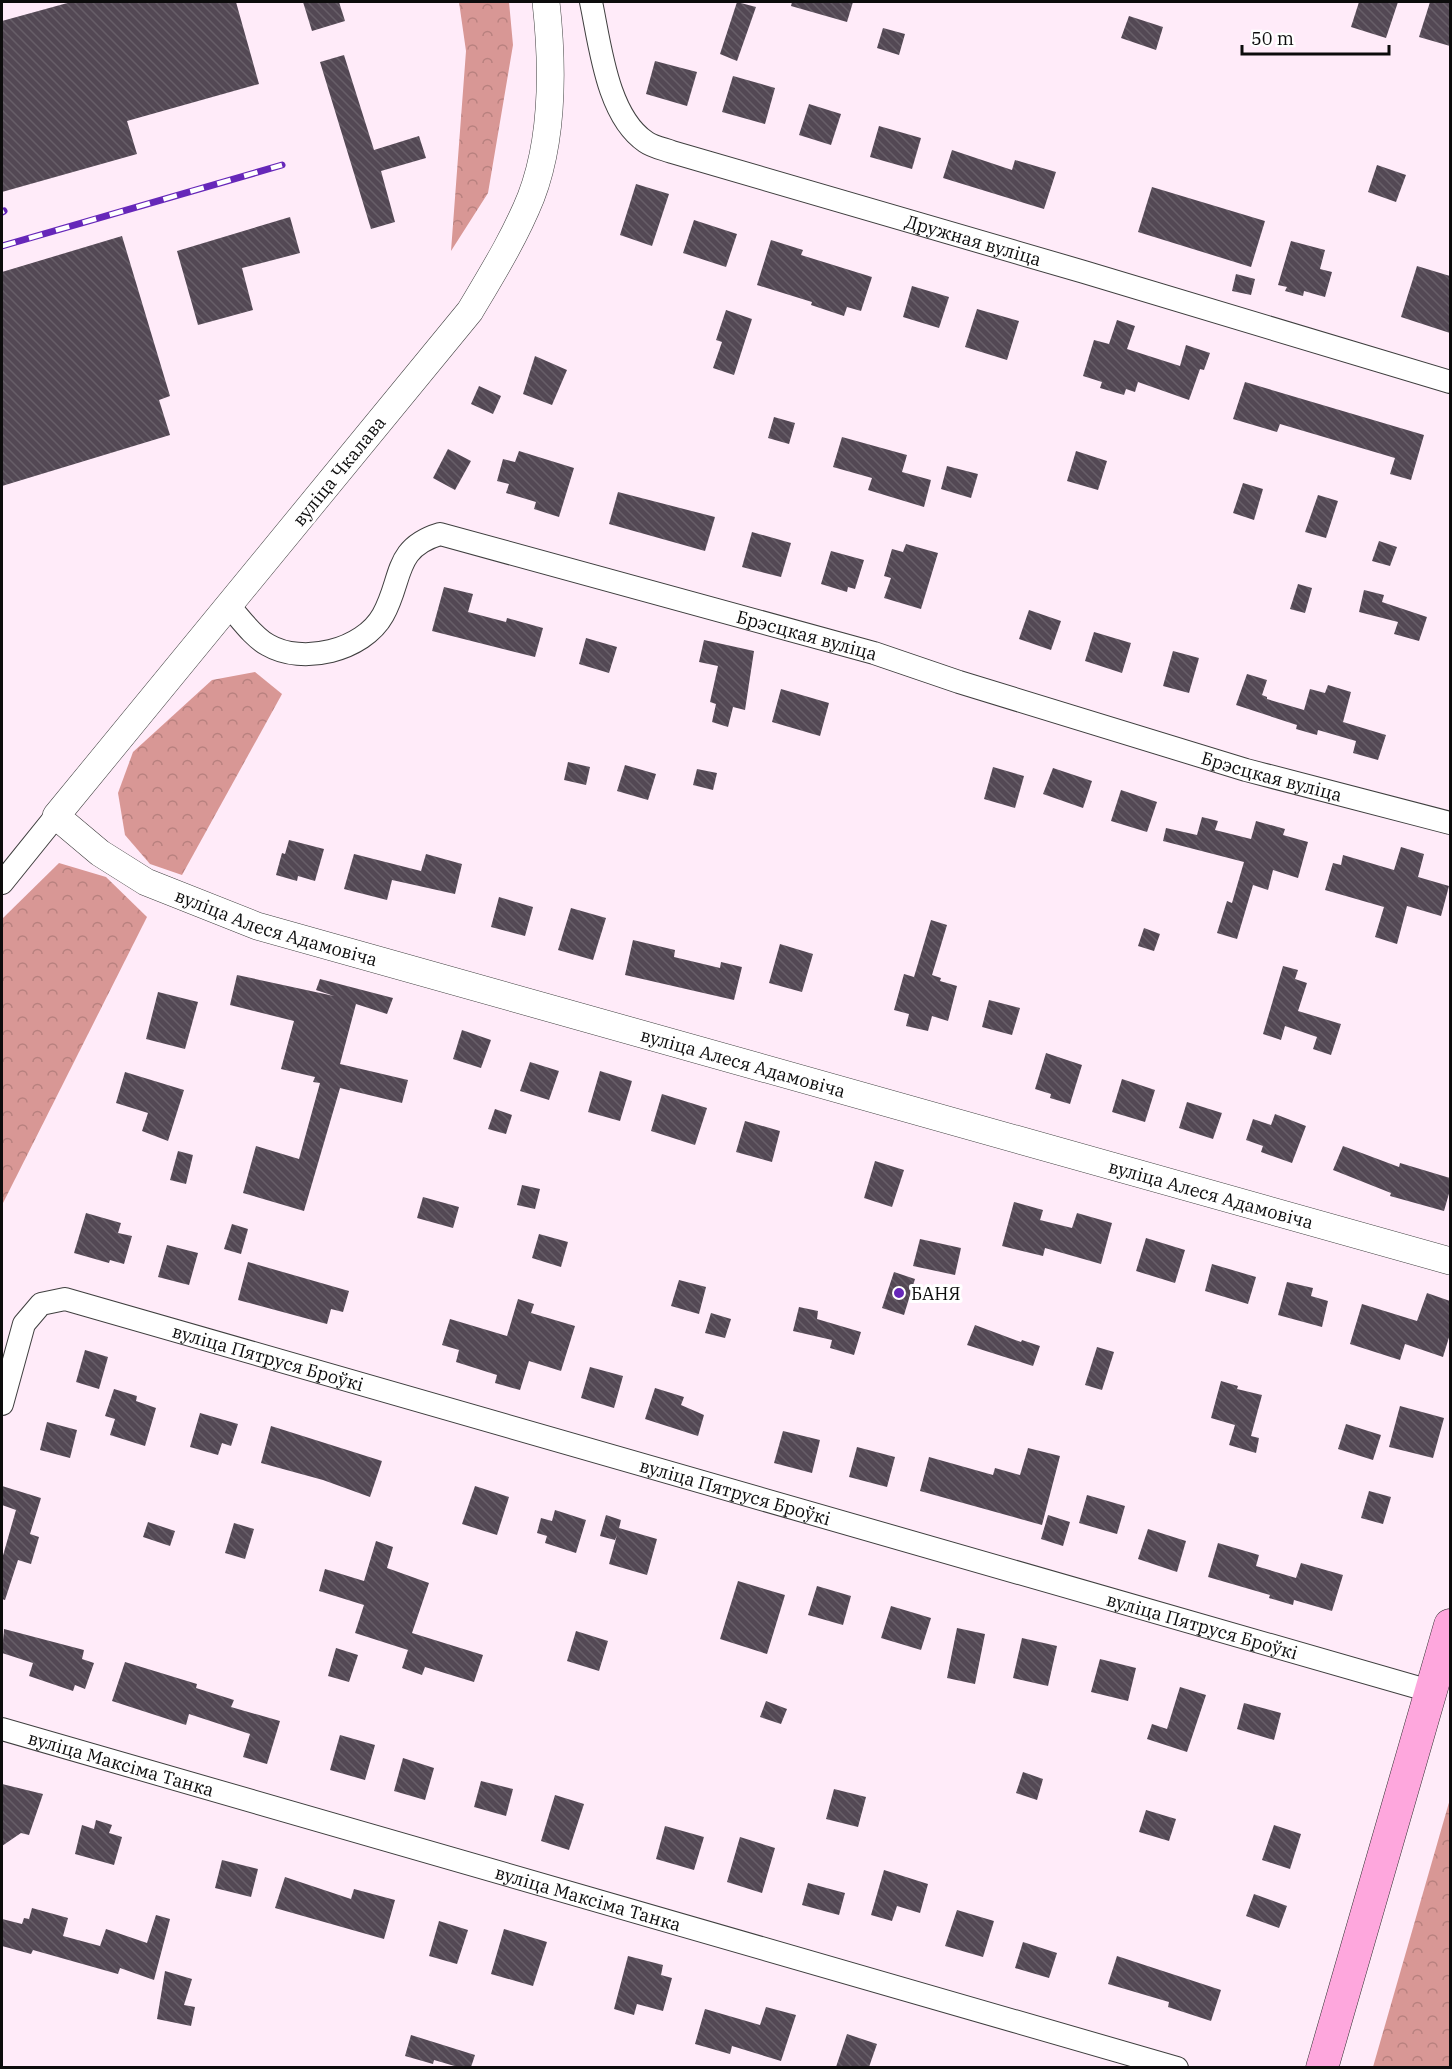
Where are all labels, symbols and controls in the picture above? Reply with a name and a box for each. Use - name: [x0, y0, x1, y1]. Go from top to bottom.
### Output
- scale bar: [1242, 18, 1389, 56]
- text: 50 m: [1251, 27, 1294, 50]
- street label: Дружная вуліца: [903, 209, 1044, 271]
- street label: вуліца Чкалава: [288, 411, 391, 531]
- street label: Брэсцкая вуліца: [734, 604, 880, 665]
- street label: Брэсцкая вуліца: [1199, 746, 1345, 806]
- street label: вуліца Алеся Адамовіча: [172, 883, 381, 971]
- street label: вуліца Алеся Адамовіча: [638, 1023, 848, 1102]
- street label: вуліца Алеся Адамовіча: [1106, 1154, 1316, 1234]
- place label: БАНЯ: [911, 1282, 961, 1305]
- marker: БАНЯ: [892, 1286, 906, 1300]
- street label: вуліца Пятруся Броўкі: [170, 1319, 367, 1396]
- street label: вуліца Пятруся Броўкі: [637, 1453, 834, 1530]
- street label: вуліца Пятруся Броўкі: [1104, 1587, 1301, 1664]
- street label: вуліца Максіма Танка: [25, 1726, 217, 1801]
- street label: вуліца Максіма Танка: [492, 1860, 684, 1936]

